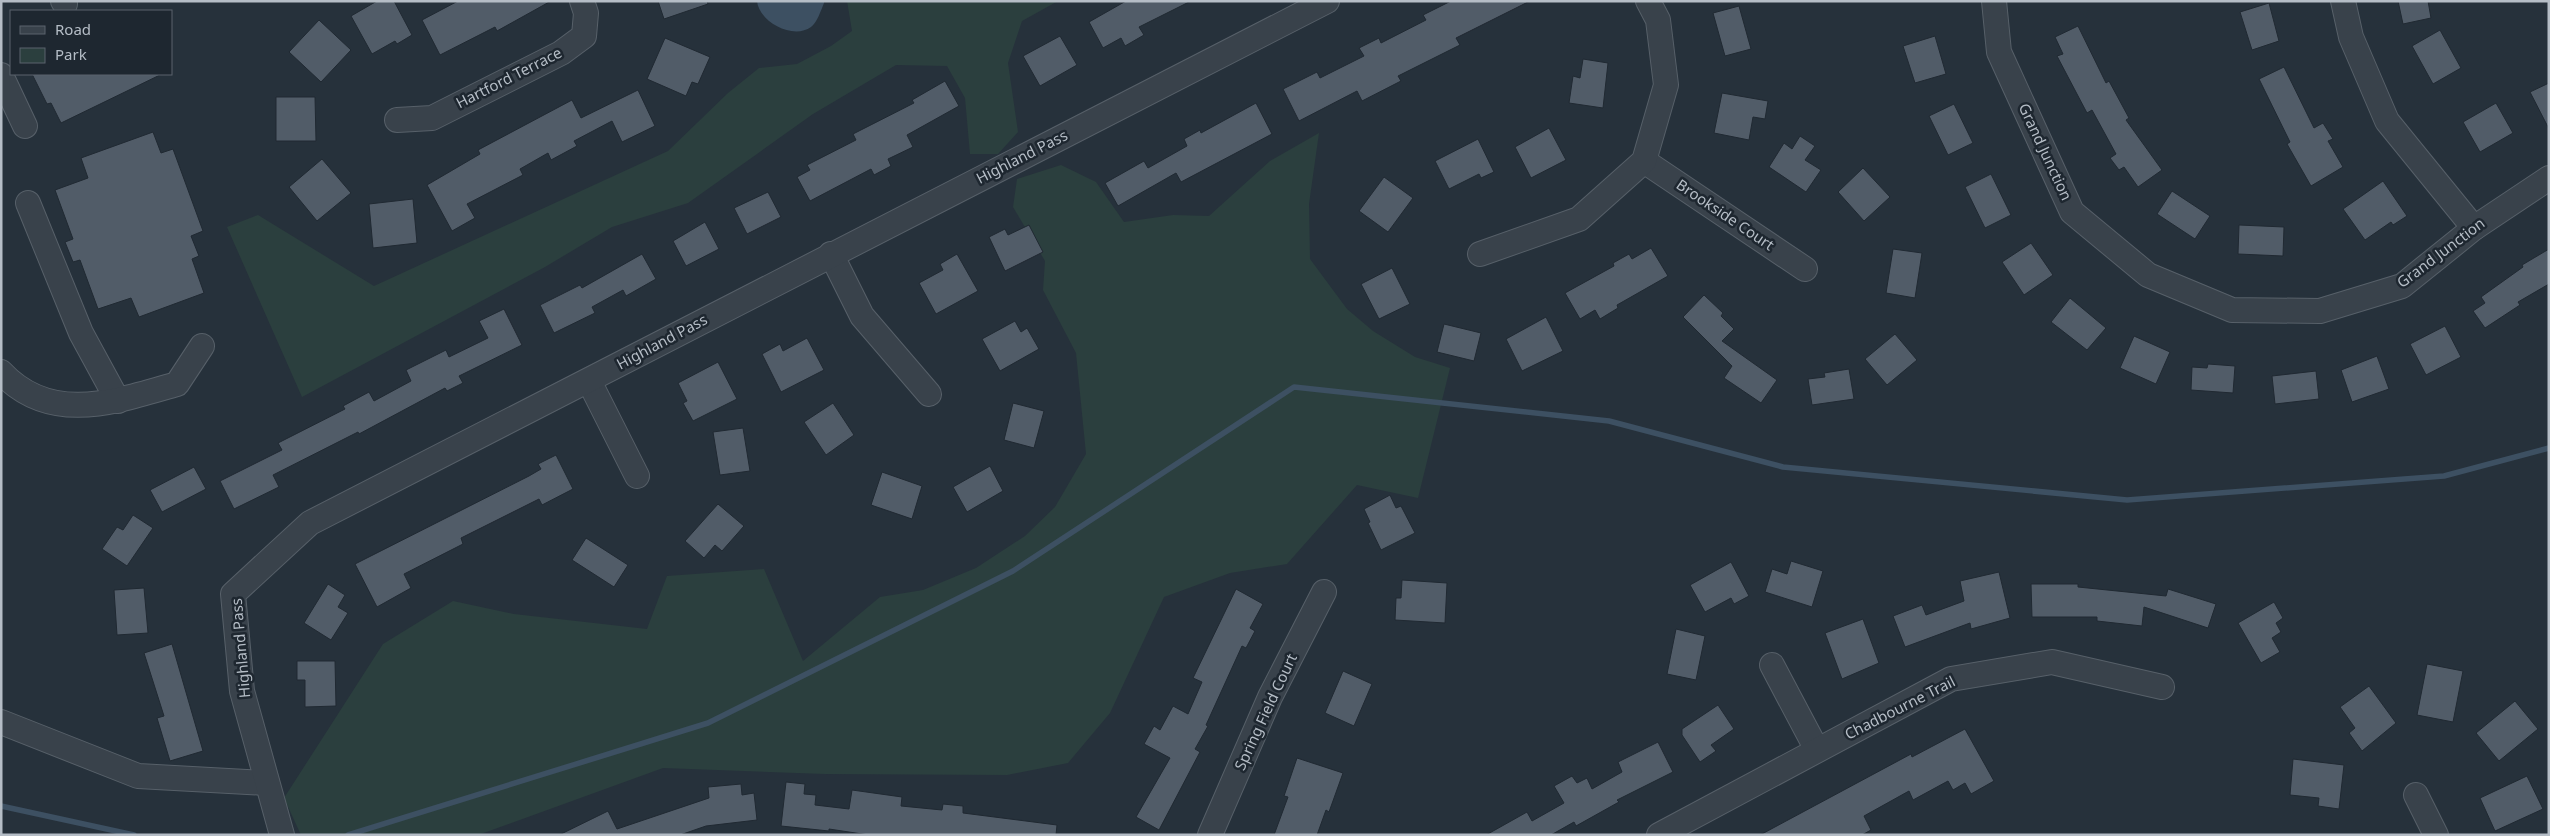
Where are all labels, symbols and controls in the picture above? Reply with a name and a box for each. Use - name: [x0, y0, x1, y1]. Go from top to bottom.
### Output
- legend: [10, 10, 172, 75]
- text: Road: [55, 19, 91, 39]
- street label: Hartford Terrace: [452, 42, 565, 112]
- text: Park: [55, 44, 87, 64]
- street label: Grand Junction: [2015, 100, 2077, 203]
- street label: Highland Pass: [972, 124, 1071, 188]
- street label: Brookside Court: [1673, 174, 1779, 255]
- street label: Grand Junction: [2392, 213, 2488, 292]
- street label: Highland Pass: [613, 309, 710, 373]
- street label: Highland Pass: [226, 597, 254, 699]
- street label: Spring Field Court: [1229, 650, 1301, 773]
- street label: Chadbourne Trail: [1841, 671, 1958, 744]

